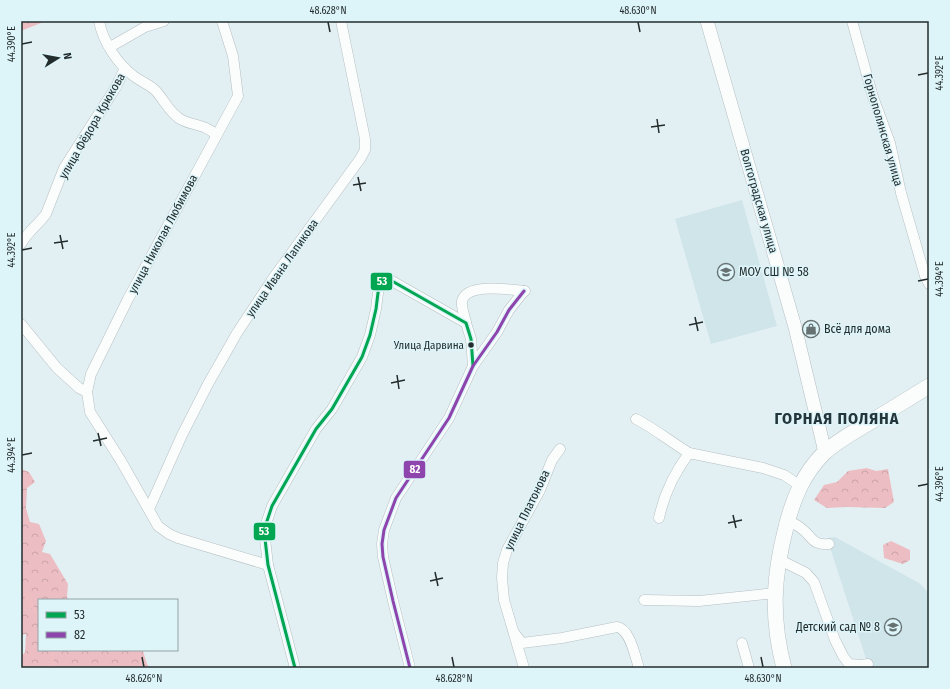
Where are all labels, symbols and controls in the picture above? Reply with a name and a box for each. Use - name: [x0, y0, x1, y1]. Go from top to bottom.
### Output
- text: 48.628°N: [310, 5, 346, 17]
- text: 48.630°N: [619, 5, 657, 17]
- text: 44.390°E: [6, 26, 18, 62]
- north arrow: [38, 38, 78, 78]
- text: N: [60, 52, 74, 61]
- text: 44.392°E: [934, 55, 946, 90]
- street label: улица Фёдора Крюкова: [56, 71, 128, 181]
- street label: Горнополянская улица: [860, 72, 906, 188]
- street label: Волгоградская улица: [737, 147, 781, 255]
- street label: улица Николая Любимова: [126, 172, 200, 296]
- street label: улица Ивана Лапикова: [243, 216, 321, 320]
- text: 44.392°E: [6, 232, 18, 267]
- text: 44.394°E: [934, 261, 946, 297]
- school or university icon: МОУ СШ № 58: [716, 262, 736, 282]
- place label: МОУ СШ № 58: [739, 265, 809, 279]
- line badge: 53: [370, 272, 393, 291]
- text: 53: [377, 275, 387, 288]
- shop icon: Всё для дома: [801, 319, 821, 339]
- place label: Всё для дома: [824, 322, 891, 336]
- place label: Улица Дарвина: [393, 339, 464, 352]
- marker: Улица Дарвина: [466, 340, 476, 350]
- district label: ГОРНАЯ ПОЛЯНА: [775, 409, 899, 428]
- text: 44.394°E: [6, 437, 18, 473]
- line badge: 82: [403, 460, 426, 479]
- text: 82: [410, 463, 420, 476]
- text: 44.396°E: [934, 466, 946, 502]
- street label: улица Платонова: [502, 468, 552, 552]
- line badge: 53: [253, 522, 276, 541]
- text: 53: [259, 525, 269, 538]
- legend: [38, 599, 178, 651]
- text: 53: [74, 608, 85, 622]
- school or university icon: Детский сад № 8: [883, 617, 903, 637]
- place label: Детский сад № 8: [795, 620, 880, 634]
- text: 82: [74, 628, 85, 642]
- text: 48.626°N: [126, 673, 162, 685]
- text: 48.628°N: [436, 673, 472, 685]
- text: 48.630°N: [744, 673, 782, 685]

